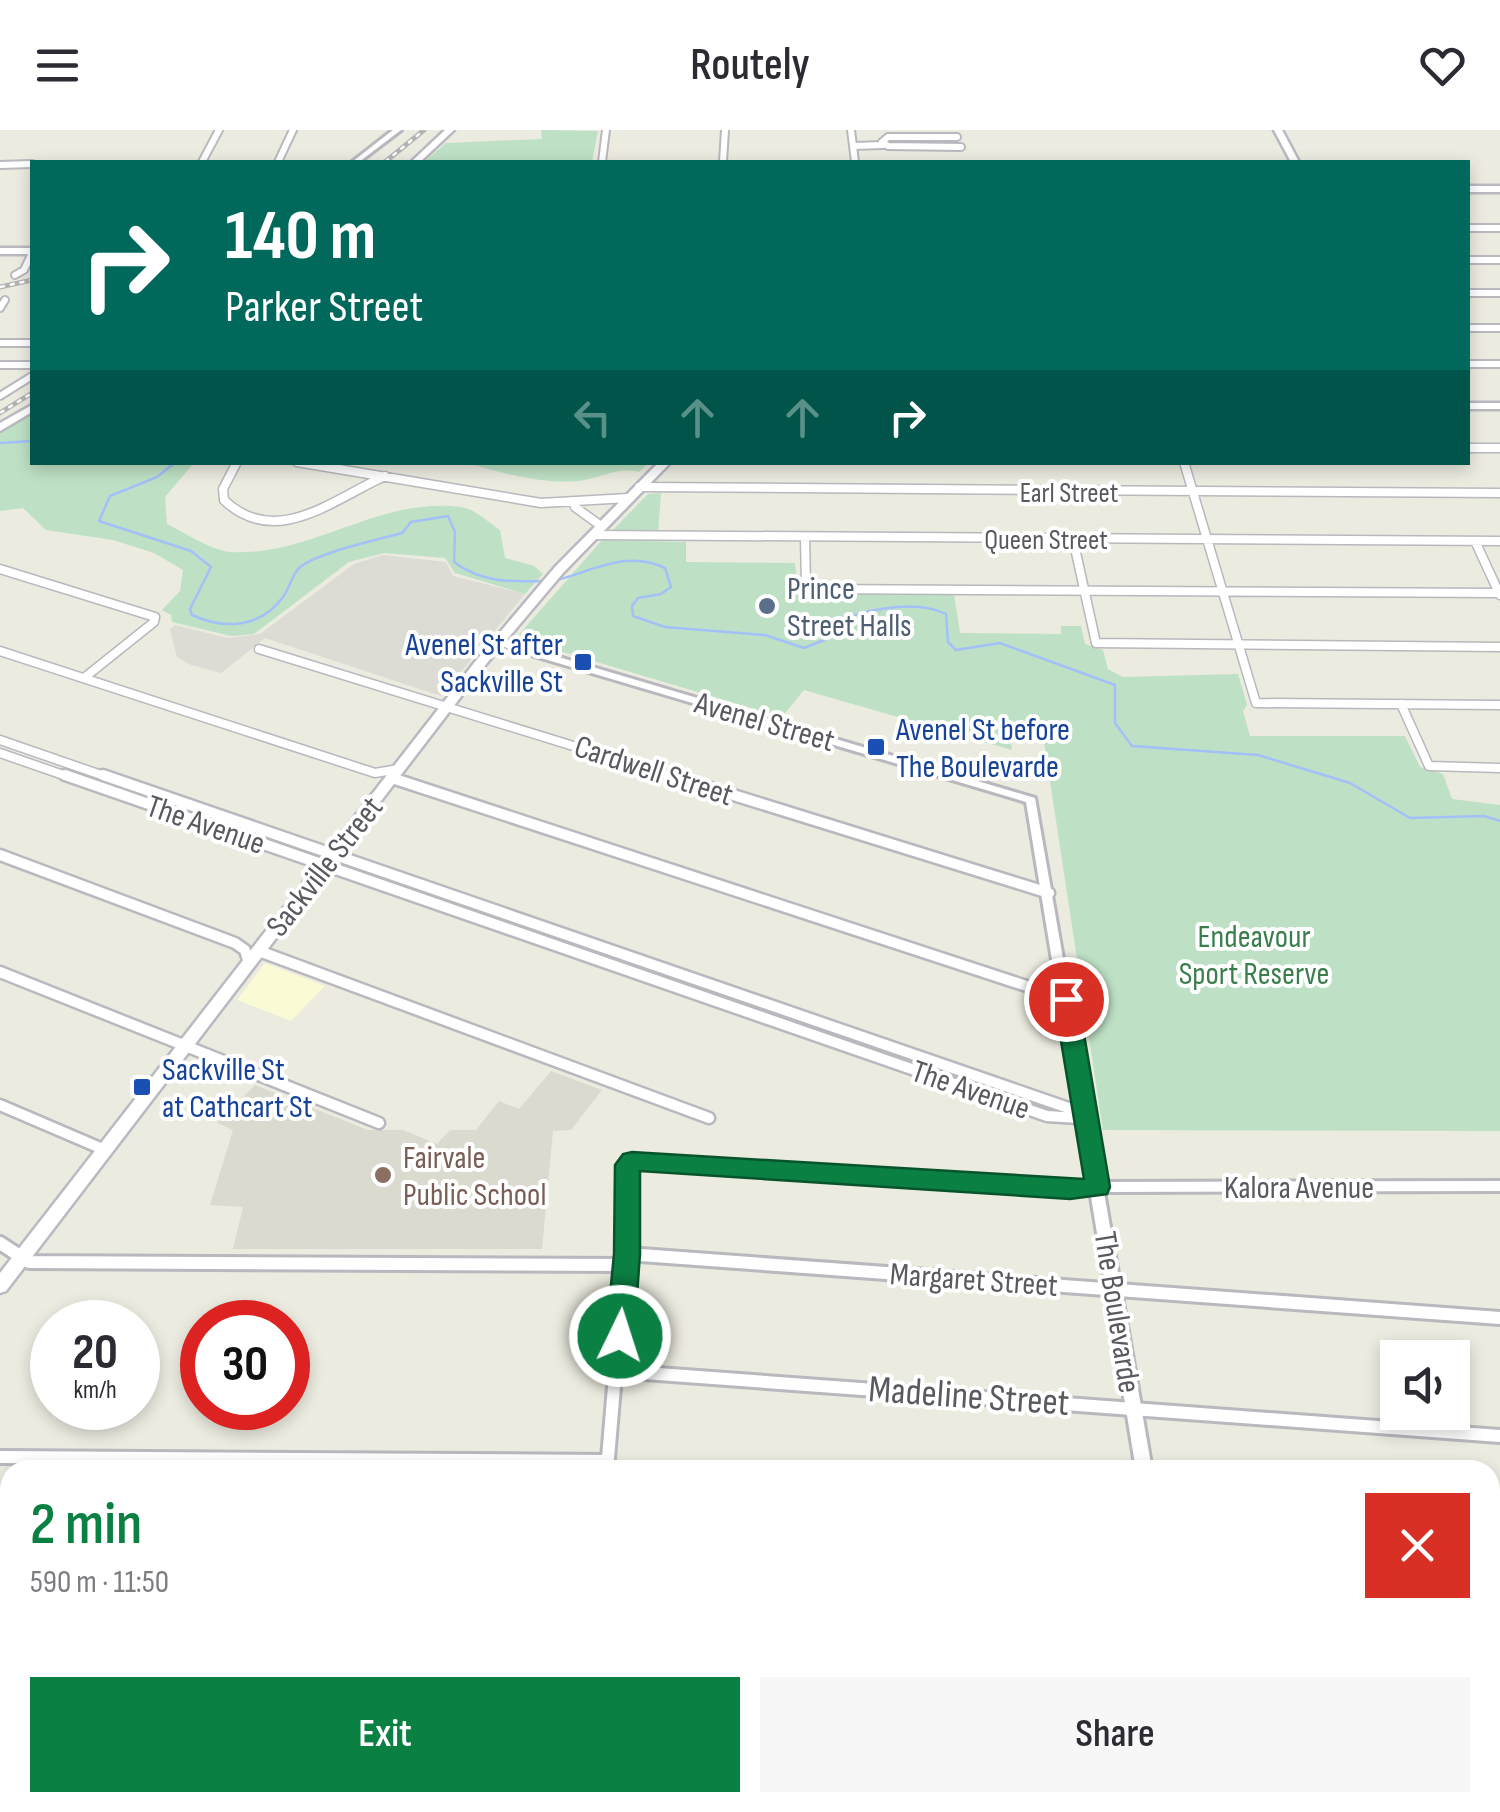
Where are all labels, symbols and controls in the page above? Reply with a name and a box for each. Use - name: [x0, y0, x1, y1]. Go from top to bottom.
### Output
- icon: menu: [30, 38, 85, 93]
- text: Routely: [690, 38, 810, 93]
- icon: heart: [1415, 38, 1470, 93]
- text: 140 m: [225, 195, 376, 279]
- icon: right: [60, 200, 190, 330]
- text: Parker Street: [225, 280, 423, 335]
- icon: left: [565, 390, 620, 445]
- icon: ahead: [670, 390, 725, 445]
- icon: ahead: [775, 390, 830, 445]
- icon: right: [880, 390, 935, 445]
- street label: Earl Street: [1020, 477, 1118, 510]
- street label: Queen Street: [984, 524, 1108, 557]
- place label: Prince Street Halls: [787, 570, 912, 646]
- marker: Prince Street Halls: [756, 595, 778, 617]
- place label: Avenel St after Sackville St: [404, 626, 563, 702]
- marker: Avenel St after Sackville St: [572, 651, 594, 673]
- street label: Avenel Street: [689, 684, 839, 761]
- place label: Avenel St before The Boulevarde: [895, 711, 1070, 787]
- street label: Cardwell Street: [569, 727, 738, 815]
- marker: Avenel St before The Boulevarde: [865, 736, 887, 758]
- street label: The Avenue: [141, 787, 270, 864]
- street label: Sackville Street: [258, 789, 392, 945]
- park label: Endeavour Sport Reserve: [1179, 918, 1329, 994]
- pin: [1024, 957, 1109, 1042]
- icon: arrive: [1039, 972, 1094, 1027]
- place label: Sackville St at Cathcart St: [162, 1051, 313, 1127]
- street label: The Avenue: [906, 1052, 1035, 1129]
- marker: Sackville St at Cathcart St: [131, 1076, 153, 1098]
- place label: Fairvale Public School: [403, 1139, 546, 1215]
- marker: Fairvale Public School: [372, 1164, 394, 1186]
- street label: Kalora Avenue: [1224, 1169, 1374, 1208]
- street label: The Boulevarde: [1085, 1229, 1149, 1396]
- street label: Margaret Street: [889, 1255, 1059, 1306]
- position arrow: [568, 1284, 672, 1388]
- speed limit sign: 30: [180, 1300, 310, 1430]
- text: 20: [72, 1323, 118, 1383]
- map controls: [1380, 1340, 1470, 1430]
- button: sound: [1380, 1340, 1470, 1430]
- street label: Madeline Street: [867, 1367, 1071, 1426]
- text: km/h: [73, 1375, 117, 1406]
- text: 2 min: [30, 1489, 142, 1561]
- button: close: [1365, 1493, 1470, 1598]
- text: 590 m · 11:50: [30, 1563, 169, 1602]
- button: Exit: [30, 1677, 740, 1792]
- button: Share: [760, 1677, 1470, 1792]

